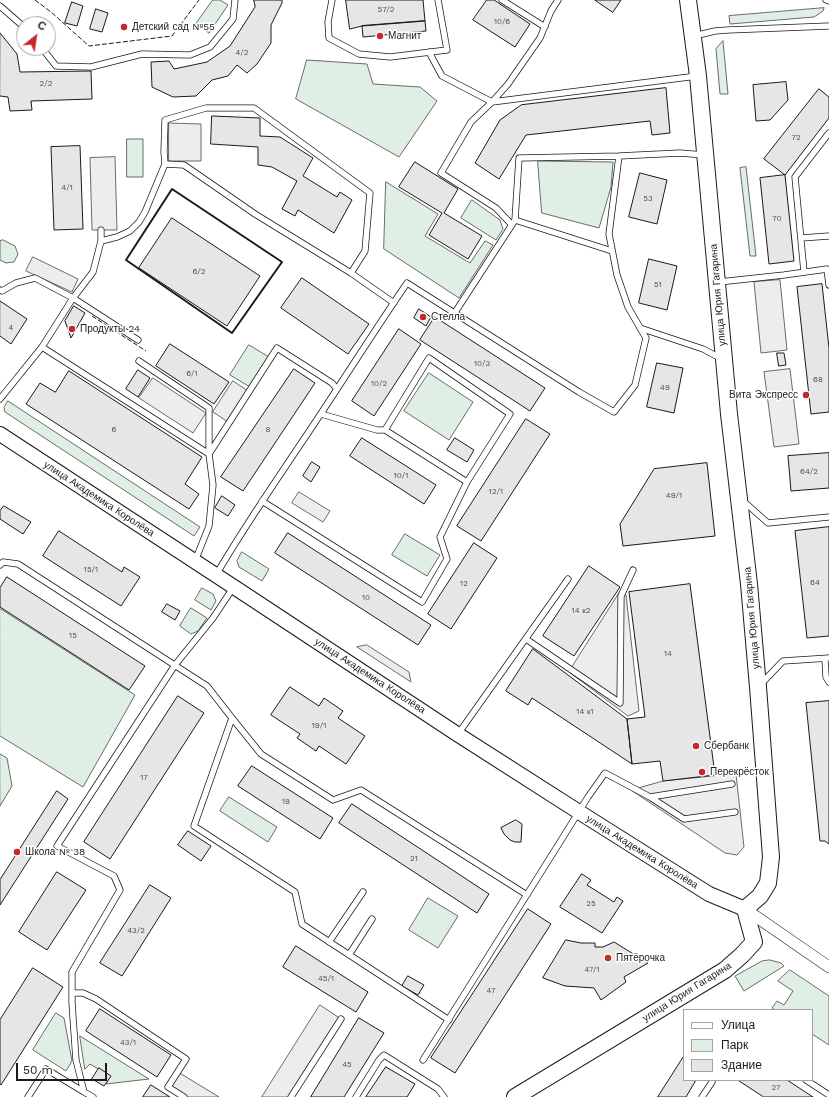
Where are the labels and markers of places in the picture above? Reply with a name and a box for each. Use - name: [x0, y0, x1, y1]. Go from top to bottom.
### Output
- place label: Детский сад №55: [132, 21, 215, 33]
- marker: Детский сад №55: [119, 22, 129, 32]
- place label: Магнит: [388, 30, 421, 42]
- marker: Магнит: [375, 31, 385, 41]
- place label: Стелла: [431, 311, 465, 323]
- marker: Стелла: [418, 312, 428, 322]
- place label: Продукты 24: [80, 323, 140, 335]
- marker: Продукты 24: [67, 324, 77, 334]
- place label: Вита Экспресс: [729, 389, 798, 401]
- marker: Вита Экспресс: [801, 390, 811, 400]
- place label: Сбербанк: [704, 740, 749, 752]
- marker: Сбербанк: [691, 741, 701, 751]
- place label: Перекрёсток: [710, 766, 769, 778]
- marker: Перекрёсток: [697, 767, 707, 777]
- place label: Школа № 38: [25, 846, 85, 858]
- marker: Школа № 38: [12, 847, 22, 857]
- place label: Пятёрочка: [616, 952, 665, 964]
- marker: Пятёрочка: [603, 953, 613, 963]

